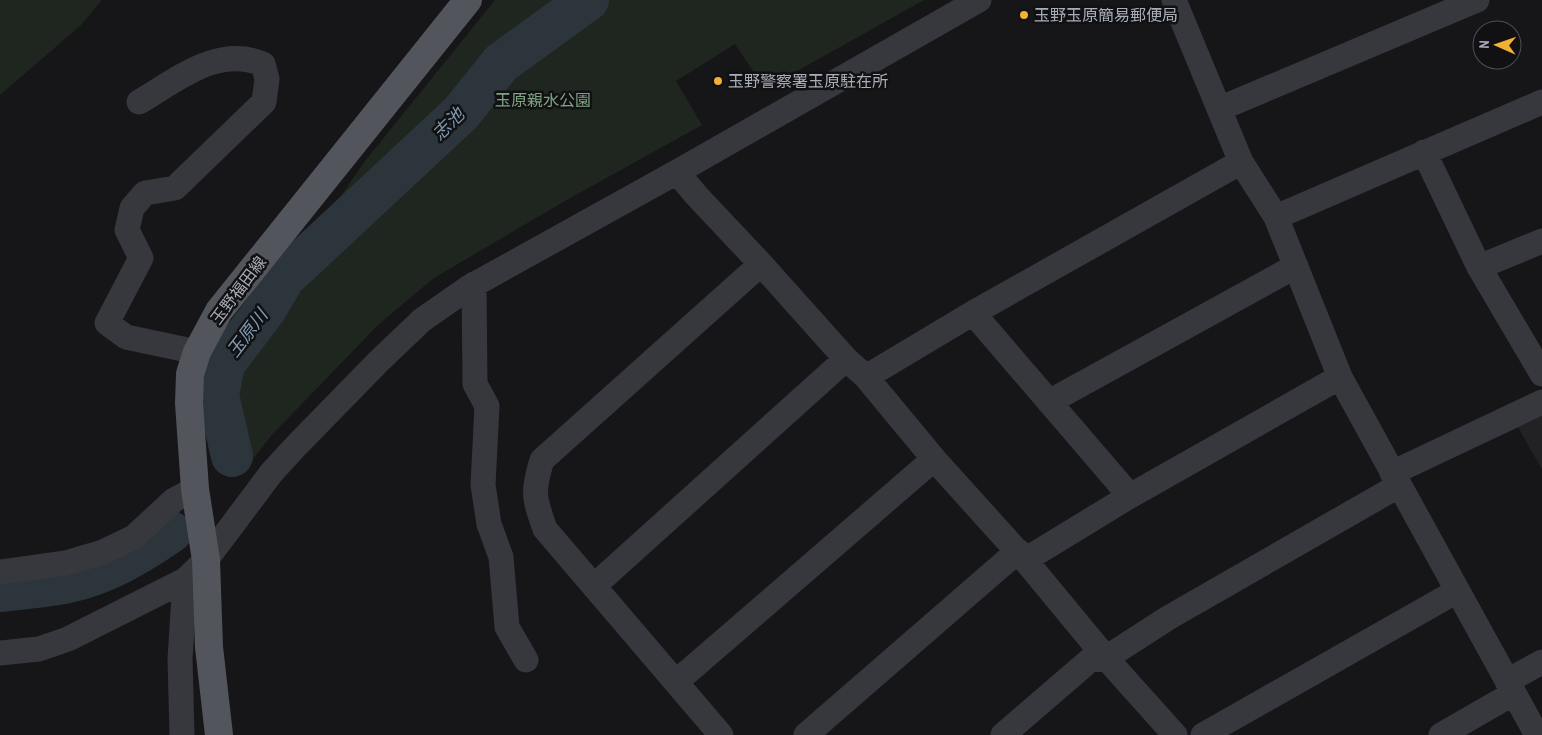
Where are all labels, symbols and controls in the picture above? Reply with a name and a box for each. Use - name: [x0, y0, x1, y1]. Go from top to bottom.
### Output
- place label: 玉野玉原簡易郵便局: [1034, 4, 1178, 26]
- marker: 玉野玉原簡易郵便局: [1018, 9, 1030, 21]
- north arrow: [1472, 20, 1522, 70]
- text: N: [1475, 40, 1493, 49]
- place label: 玉野警察署玉原駐在所: [728, 70, 888, 92]
- marker: 玉野警察署玉原駐在所: [712, 75, 724, 87]
- park label: 玉原親水公園: [495, 89, 591, 111]
- water label: 志池: [426, 101, 471, 146]
- street label: 玉野福田線: [205, 251, 271, 329]
- water label: 玉原川: [221, 302, 274, 362]

